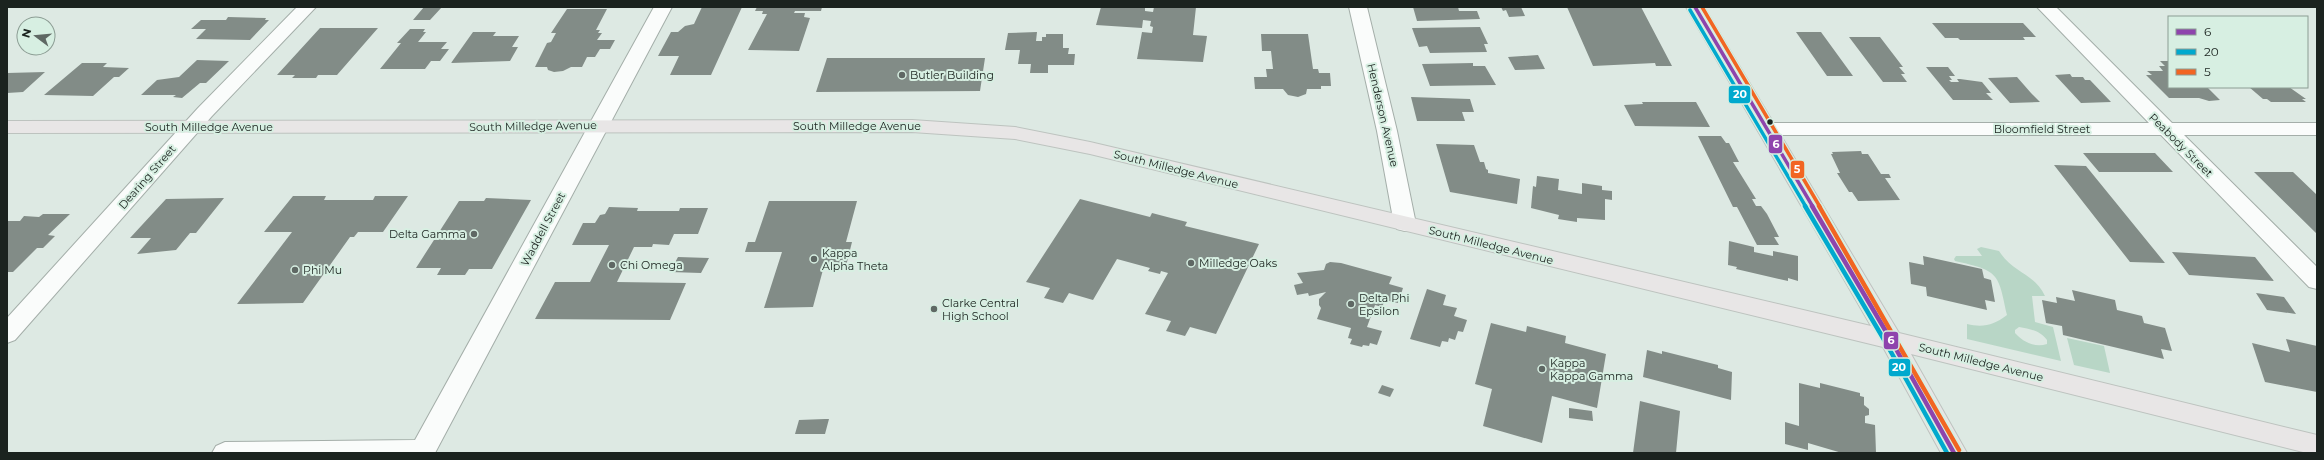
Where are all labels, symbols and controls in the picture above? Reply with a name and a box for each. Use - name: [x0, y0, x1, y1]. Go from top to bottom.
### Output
- north arrow: [16, 16, 56, 56]
- legend: [2168, 16, 2308, 88]
- text: 6: [2204, 24, 2211, 39]
- text: N: [18, 27, 34, 39]
- text: 20: [2204, 44, 2219, 59]
- street label: Henderson Avenue: [1364, 62, 1402, 168]
- text: 5: [2204, 64, 2211, 79]
- place label: Butler Building: [910, 68, 994, 82]
- marker: Butler Building: [897, 70, 907, 80]
- line badge: 20: [1728, 85, 1751, 104]
- text: 20: [1733, 87, 1748, 101]
- street label: Peabody Street: [2146, 110, 2216, 180]
- unlabelled marker: [1765, 117, 1775, 127]
- street label: South Milledge Avenue: [469, 118, 597, 134]
- street label: South Milledge Avenue: [793, 119, 921, 133]
- street label: South Milledge Avenue: [145, 120, 273, 134]
- street label: Bloomfield Street: [1994, 122, 2091, 136]
- line badge: 6: [1768, 134, 1783, 154]
- text: 6: [1772, 137, 1780, 151]
- street label: Dearing Street: [115, 142, 179, 212]
- street label: South Milledge Avenue: [1112, 147, 1240, 191]
- line badge: 5: [1790, 160, 1805, 179]
- text: 5: [1794, 162, 1801, 176]
- street label: Waddell Street: [518, 189, 569, 268]
- street label: South Milledge Avenue: [1427, 223, 1555, 267]
- place label: Delta Gamma: [389, 227, 466, 241]
- marker: Delta Gamma: [469, 229, 479, 239]
- place label: Kappa Alpha Theta: [822, 246, 888, 273]
- marker: Kappa Alpha Theta: [809, 254, 819, 264]
- place label: Milledge Oaks: [1199, 256, 1278, 270]
- place label: Chi Omega: [620, 258, 683, 272]
- marker: Milledge Oaks: [1186, 258, 1196, 268]
- marker: Chi Omega: [607, 260, 617, 270]
- place label: Phi Mu: [303, 263, 342, 277]
- marker: Phi Mu: [290, 265, 300, 275]
- place label: Delta Phi Epsilon: [1359, 291, 1410, 318]
- place label: Clarke Central High School: [942, 296, 1019, 323]
- marker: Delta Phi Epsilon: [1346, 299, 1356, 309]
- marker: Clarke Central High School: [929, 304, 939, 314]
- line badge: 6: [1883, 331, 1899, 350]
- text: 6: [1887, 333, 1895, 347]
- street label: South Milledge Avenue: [1917, 340, 2045, 384]
- place label: Kappa Kappa Gamma: [1550, 356, 1633, 383]
- line badge: 20: [1888, 358, 1911, 377]
- text: 20: [1892, 360, 1907, 374]
- marker: Kappa Kappa Gamma: [1537, 364, 1547, 374]

